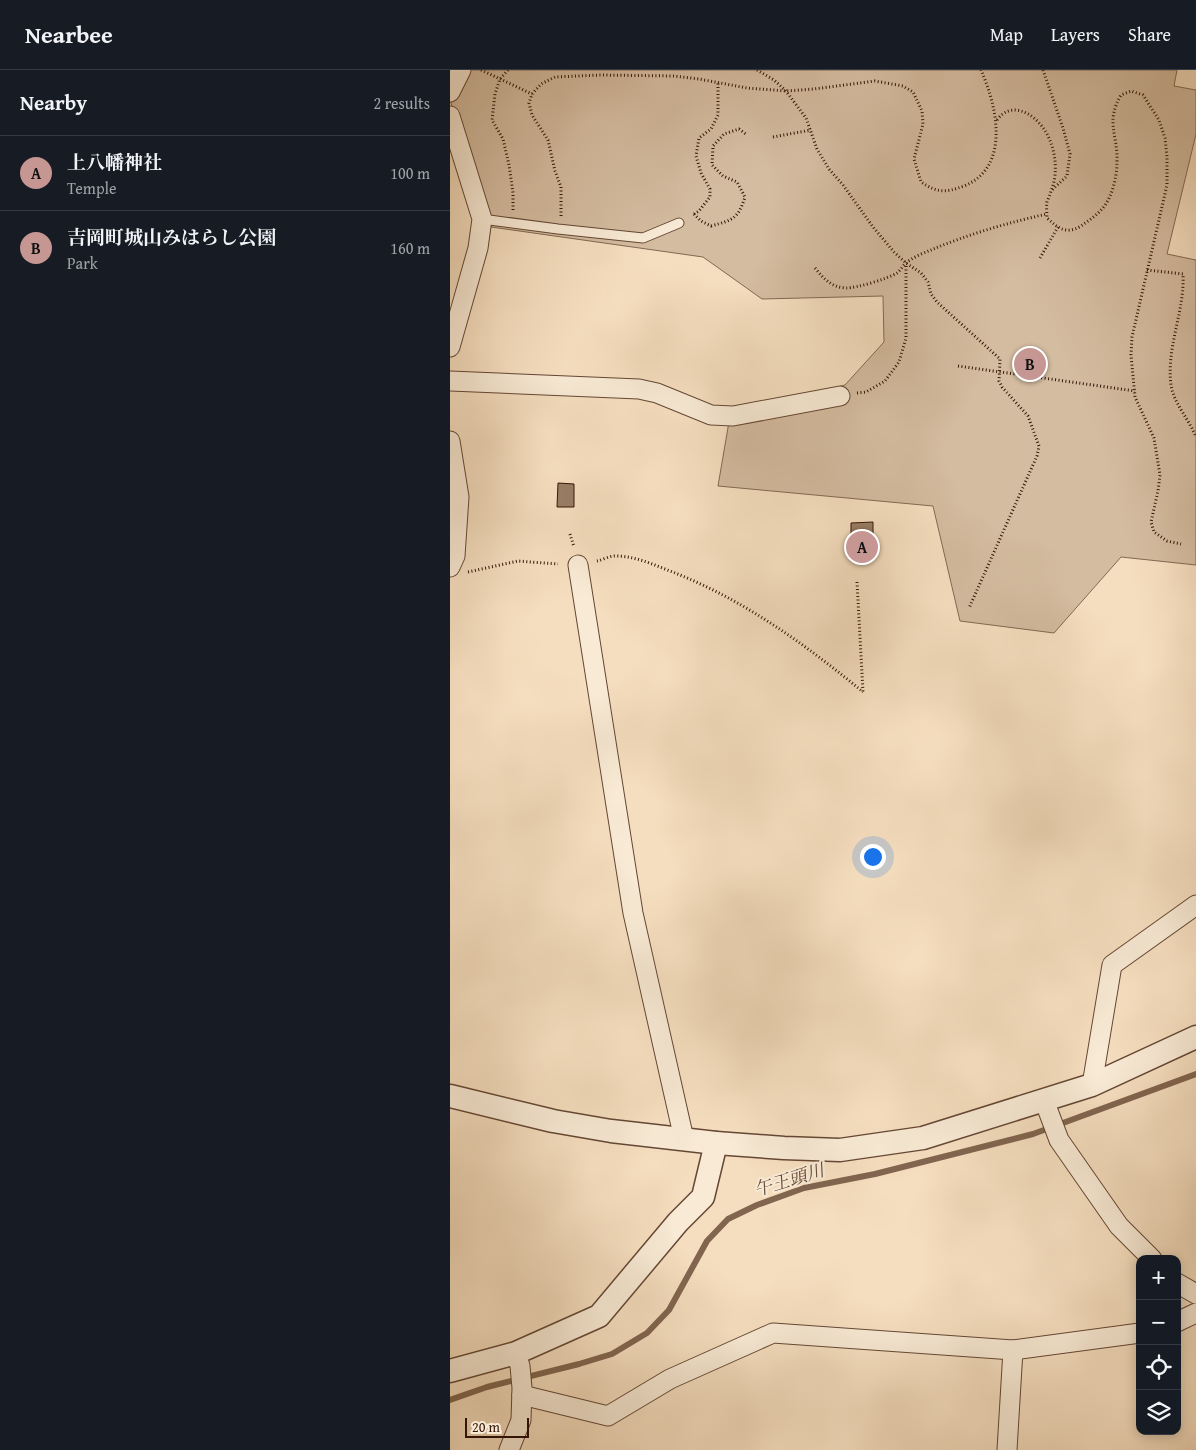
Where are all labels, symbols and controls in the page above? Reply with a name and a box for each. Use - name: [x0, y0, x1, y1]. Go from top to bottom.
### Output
- text: Nearbee: [25, 17, 113, 52]
- text: Map: [990, 21, 1023, 48]
- text: Layers: [1051, 21, 1100, 48]
- text: Share: [1128, 21, 1171, 48]
- text: Nearby: [20, 87, 87, 118]
- text: 2 results: [373, 91, 430, 115]
- text: 上八幡神社: [67, 148, 162, 176]
- text: A: [31, 161, 41, 185]
- text: 100 m: [390, 161, 430, 185]
- text: Temple: [67, 176, 117, 200]
- text: 吉岡町城山みはらし公園: [67, 223, 276, 251]
- text: B: [31, 236, 41, 260]
- text: 160 m: [390, 236, 430, 260]
- text: Park: [67, 251, 98, 275]
- pin: B: [1014, 345, 1046, 383]
- pin: A: [846, 528, 878, 566]
- your location: [860, 844, 886, 870]
- water label: 午王頭川: [750, 1156, 829, 1203]
- map controls: [1136, 1255, 1181, 1435]
- button: +: [1136, 1255, 1181, 1300]
- button: −: [1136, 1300, 1181, 1345]
- button: locate: [1136, 1345, 1181, 1390]
- button: layers: [1136, 1390, 1181, 1435]
- scale bar: [465, 1415, 529, 1438]
- text: 20 m: [472, 1417, 500, 1437]

